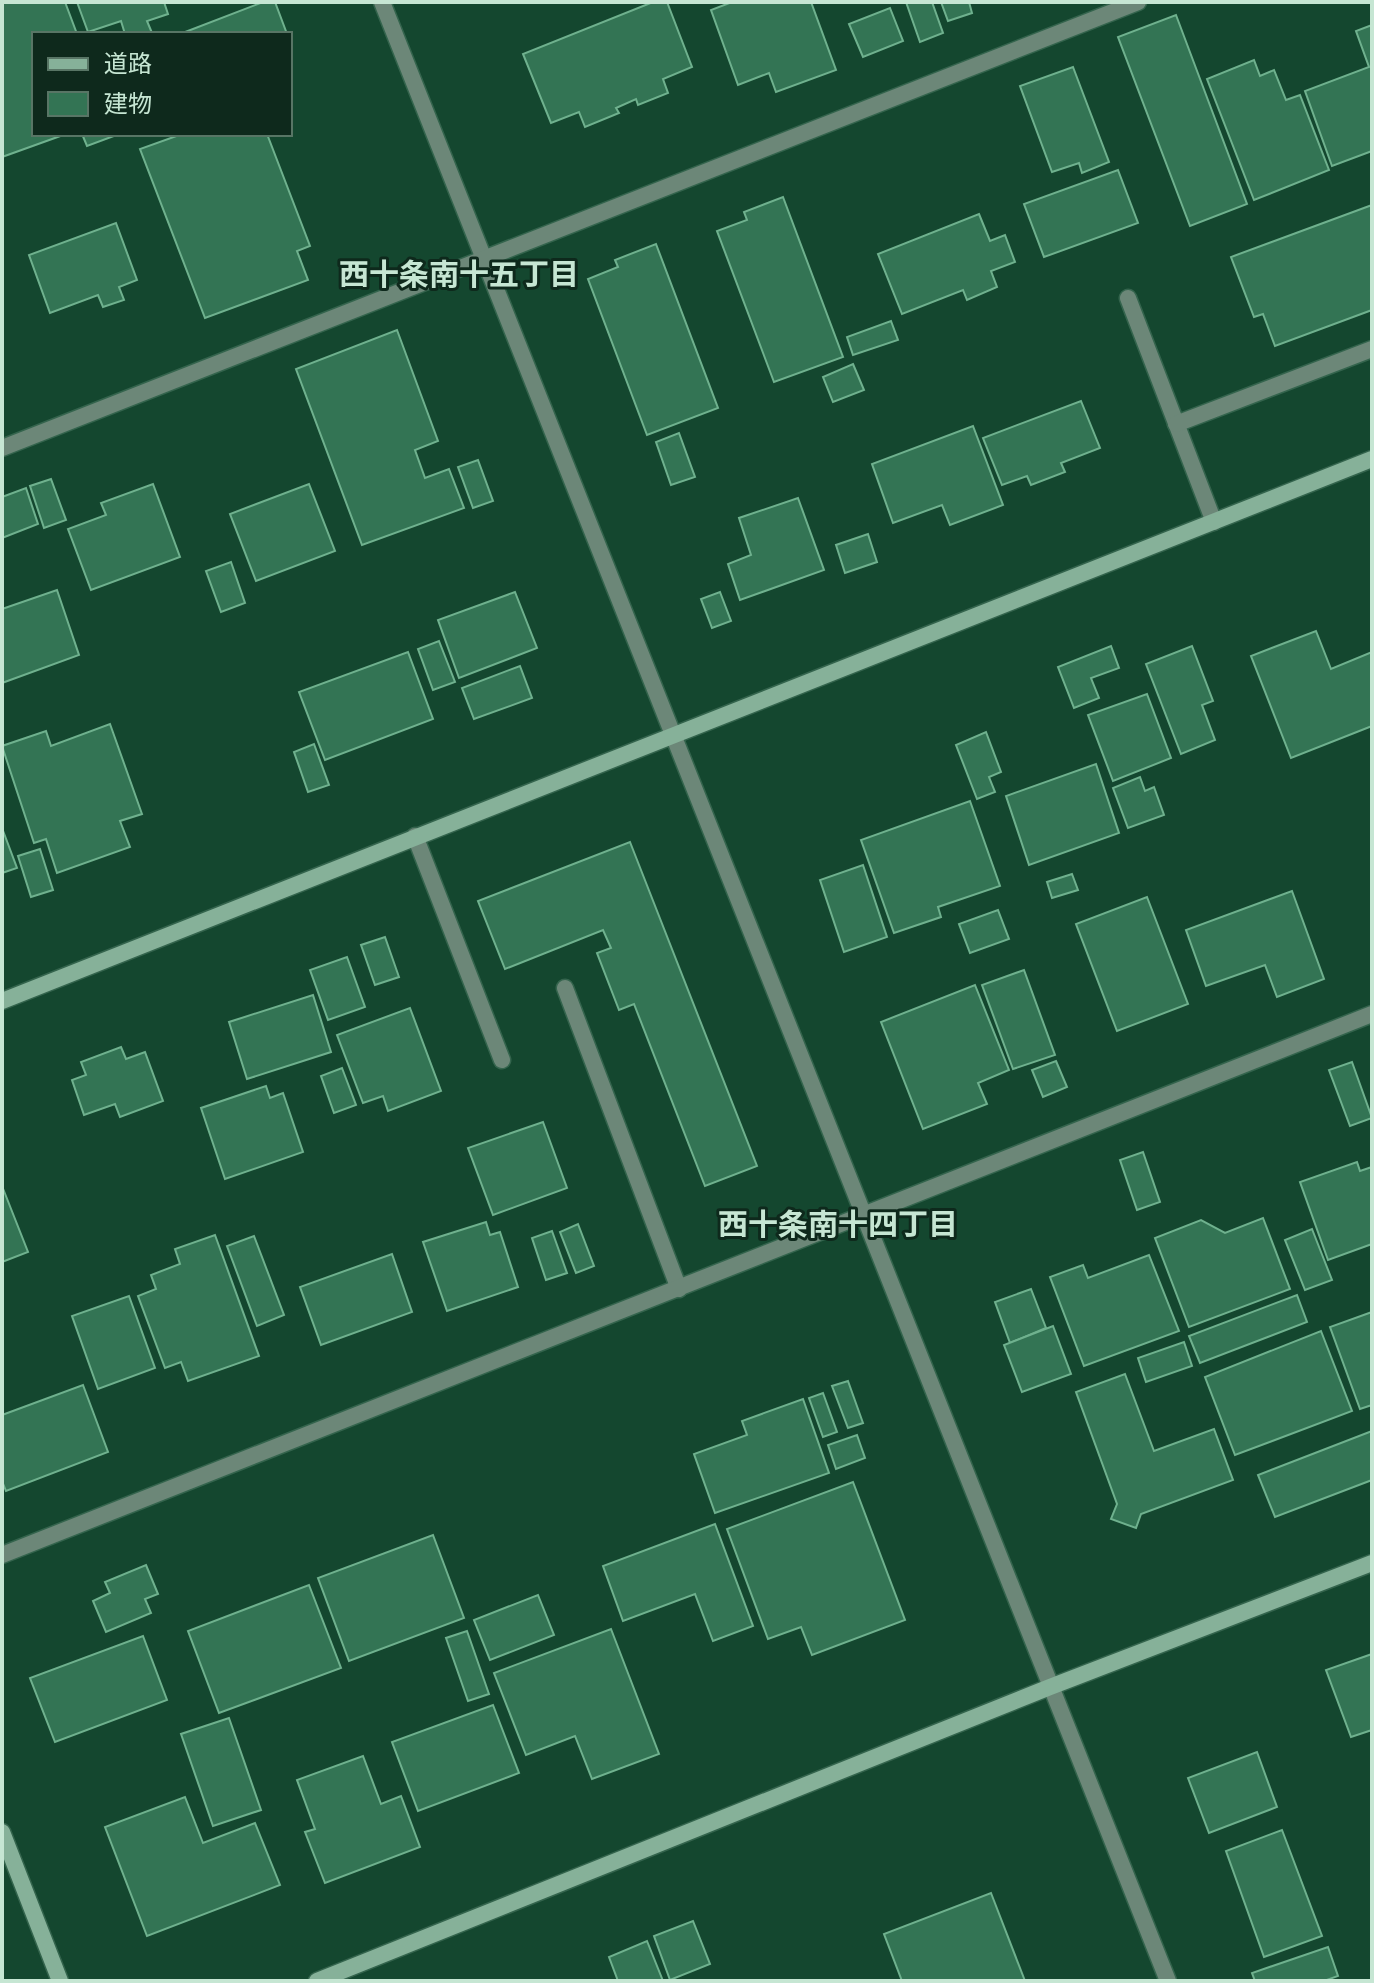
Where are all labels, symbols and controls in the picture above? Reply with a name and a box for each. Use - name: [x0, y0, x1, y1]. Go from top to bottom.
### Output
- legend: [32, 32, 292, 136]
- text: 道路: [104, 48, 152, 77]
- text: 建物: [104, 88, 152, 117]
- district label: 西十条南十五丁目: [339, 255, 579, 291]
- district label: 西十条南十四丁目: [718, 1205, 958, 1241]

